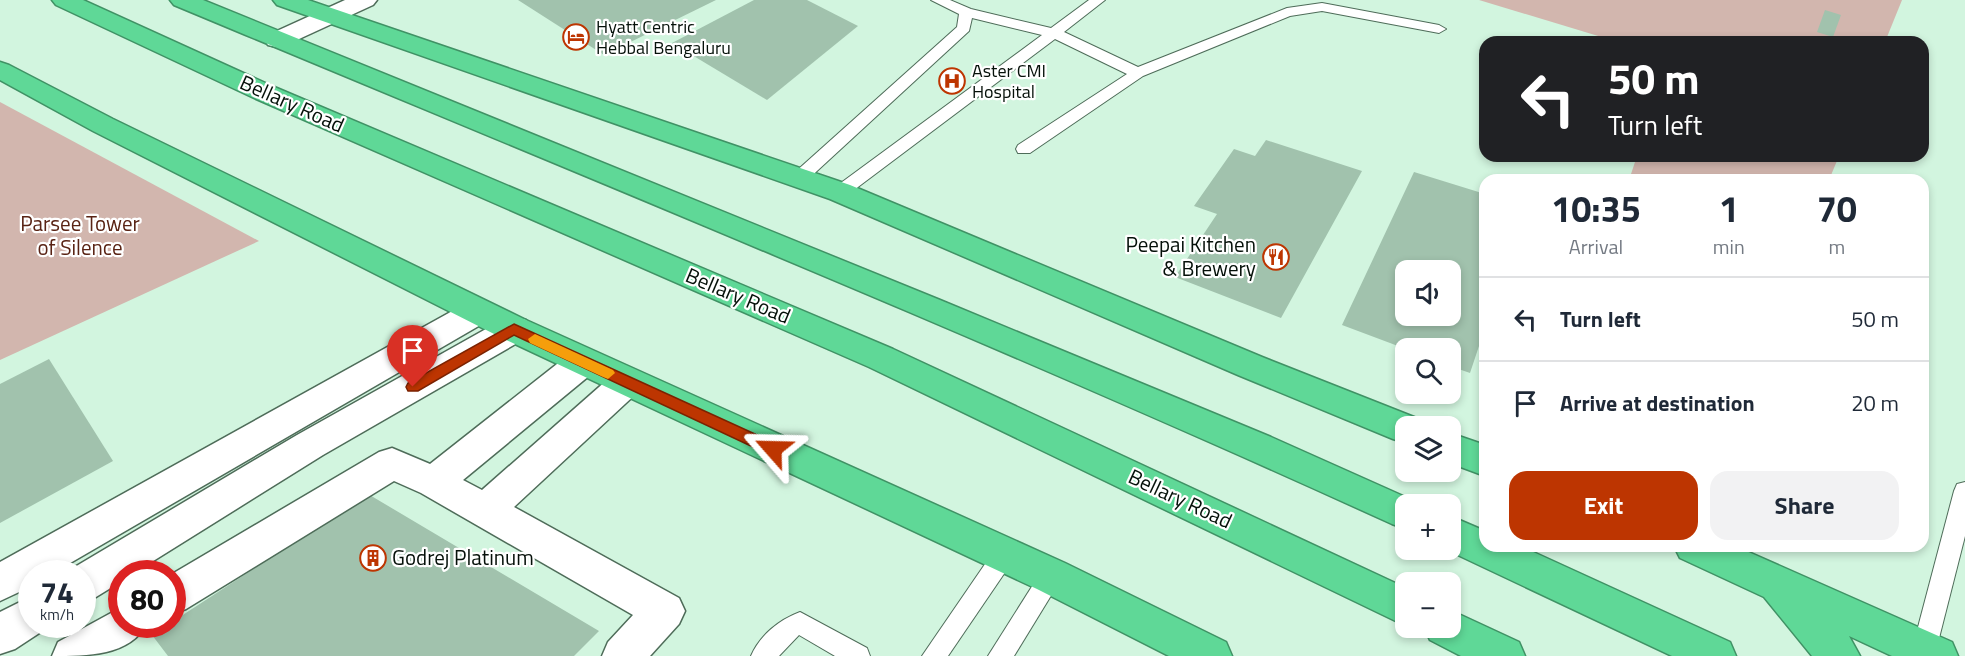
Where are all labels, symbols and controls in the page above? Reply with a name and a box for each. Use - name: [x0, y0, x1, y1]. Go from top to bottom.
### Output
- place label: Hyatt Centric Hebbal Bengaluru: [596, 13, 731, 61]
- hotel icon: Hyatt Centric Hebbal Bengaluru: [561, 22, 591, 52]
- text: 50 m: [1608, 46, 1700, 110]
- place label: Aster CMI Hospital: [972, 57, 1046, 105]
- icon: left: [1509, 60, 1587, 138]
- street label: Bellary Road: [235, 66, 350, 140]
- hospital icon: Aster CMI Hospital: [937, 66, 967, 96]
- text: Turn left: [1608, 104, 1702, 145]
- text: 10:35: [1551, 181, 1641, 236]
- text: 1: [1719, 181, 1739, 236]
- text: 70: [1817, 181, 1857, 236]
- park label: Parsee Tower of Silence: [20, 207, 140, 263]
- place label: Peepai Kitchen & Brewery: [1125, 228, 1256, 284]
- text: Arrival: [1569, 231, 1623, 262]
- text: min: [1713, 231, 1745, 262]
- text: m: [1828, 231, 1845, 262]
- restaurant icon: Peepai Kitchen & Brewery: [1261, 242, 1291, 272]
- street label: Bellary Road: [681, 259, 796, 332]
- map controls: [1395, 260, 1461, 638]
- button: sound: [1395, 260, 1461, 326]
- text: Turn left: [1560, 302, 1641, 336]
- text: 50 m: [1851, 302, 1899, 336]
- icon: left: [1509, 303, 1542, 336]
- pin: [387, 325, 438, 387]
- icon: arrive: [396, 334, 429, 367]
- button: search: [1395, 338, 1461, 404]
- text: Arrive at destination: [1560, 386, 1755, 420]
- text: 20 m: [1851, 386, 1899, 420]
- icon: arrive: [1509, 387, 1542, 420]
- button: layers: [1395, 416, 1461, 482]
- position arrow: [741, 417, 805, 481]
- street label: Bellary Road: [1123, 460, 1238, 536]
- button: Exit: [1509, 471, 1698, 540]
- button: Share: [1710, 471, 1899, 540]
- button: +: [1395, 494, 1461, 560]
- place label: Godrej Platinum: [392, 541, 534, 573]
- building icon: Godrej Platinum: [358, 543, 388, 573]
- speed limit sign: 80: [108, 560, 186, 638]
- text: 74: [40, 569, 74, 615]
- button: −: [1395, 572, 1461, 638]
- text: km/h: [40, 603, 74, 626]

